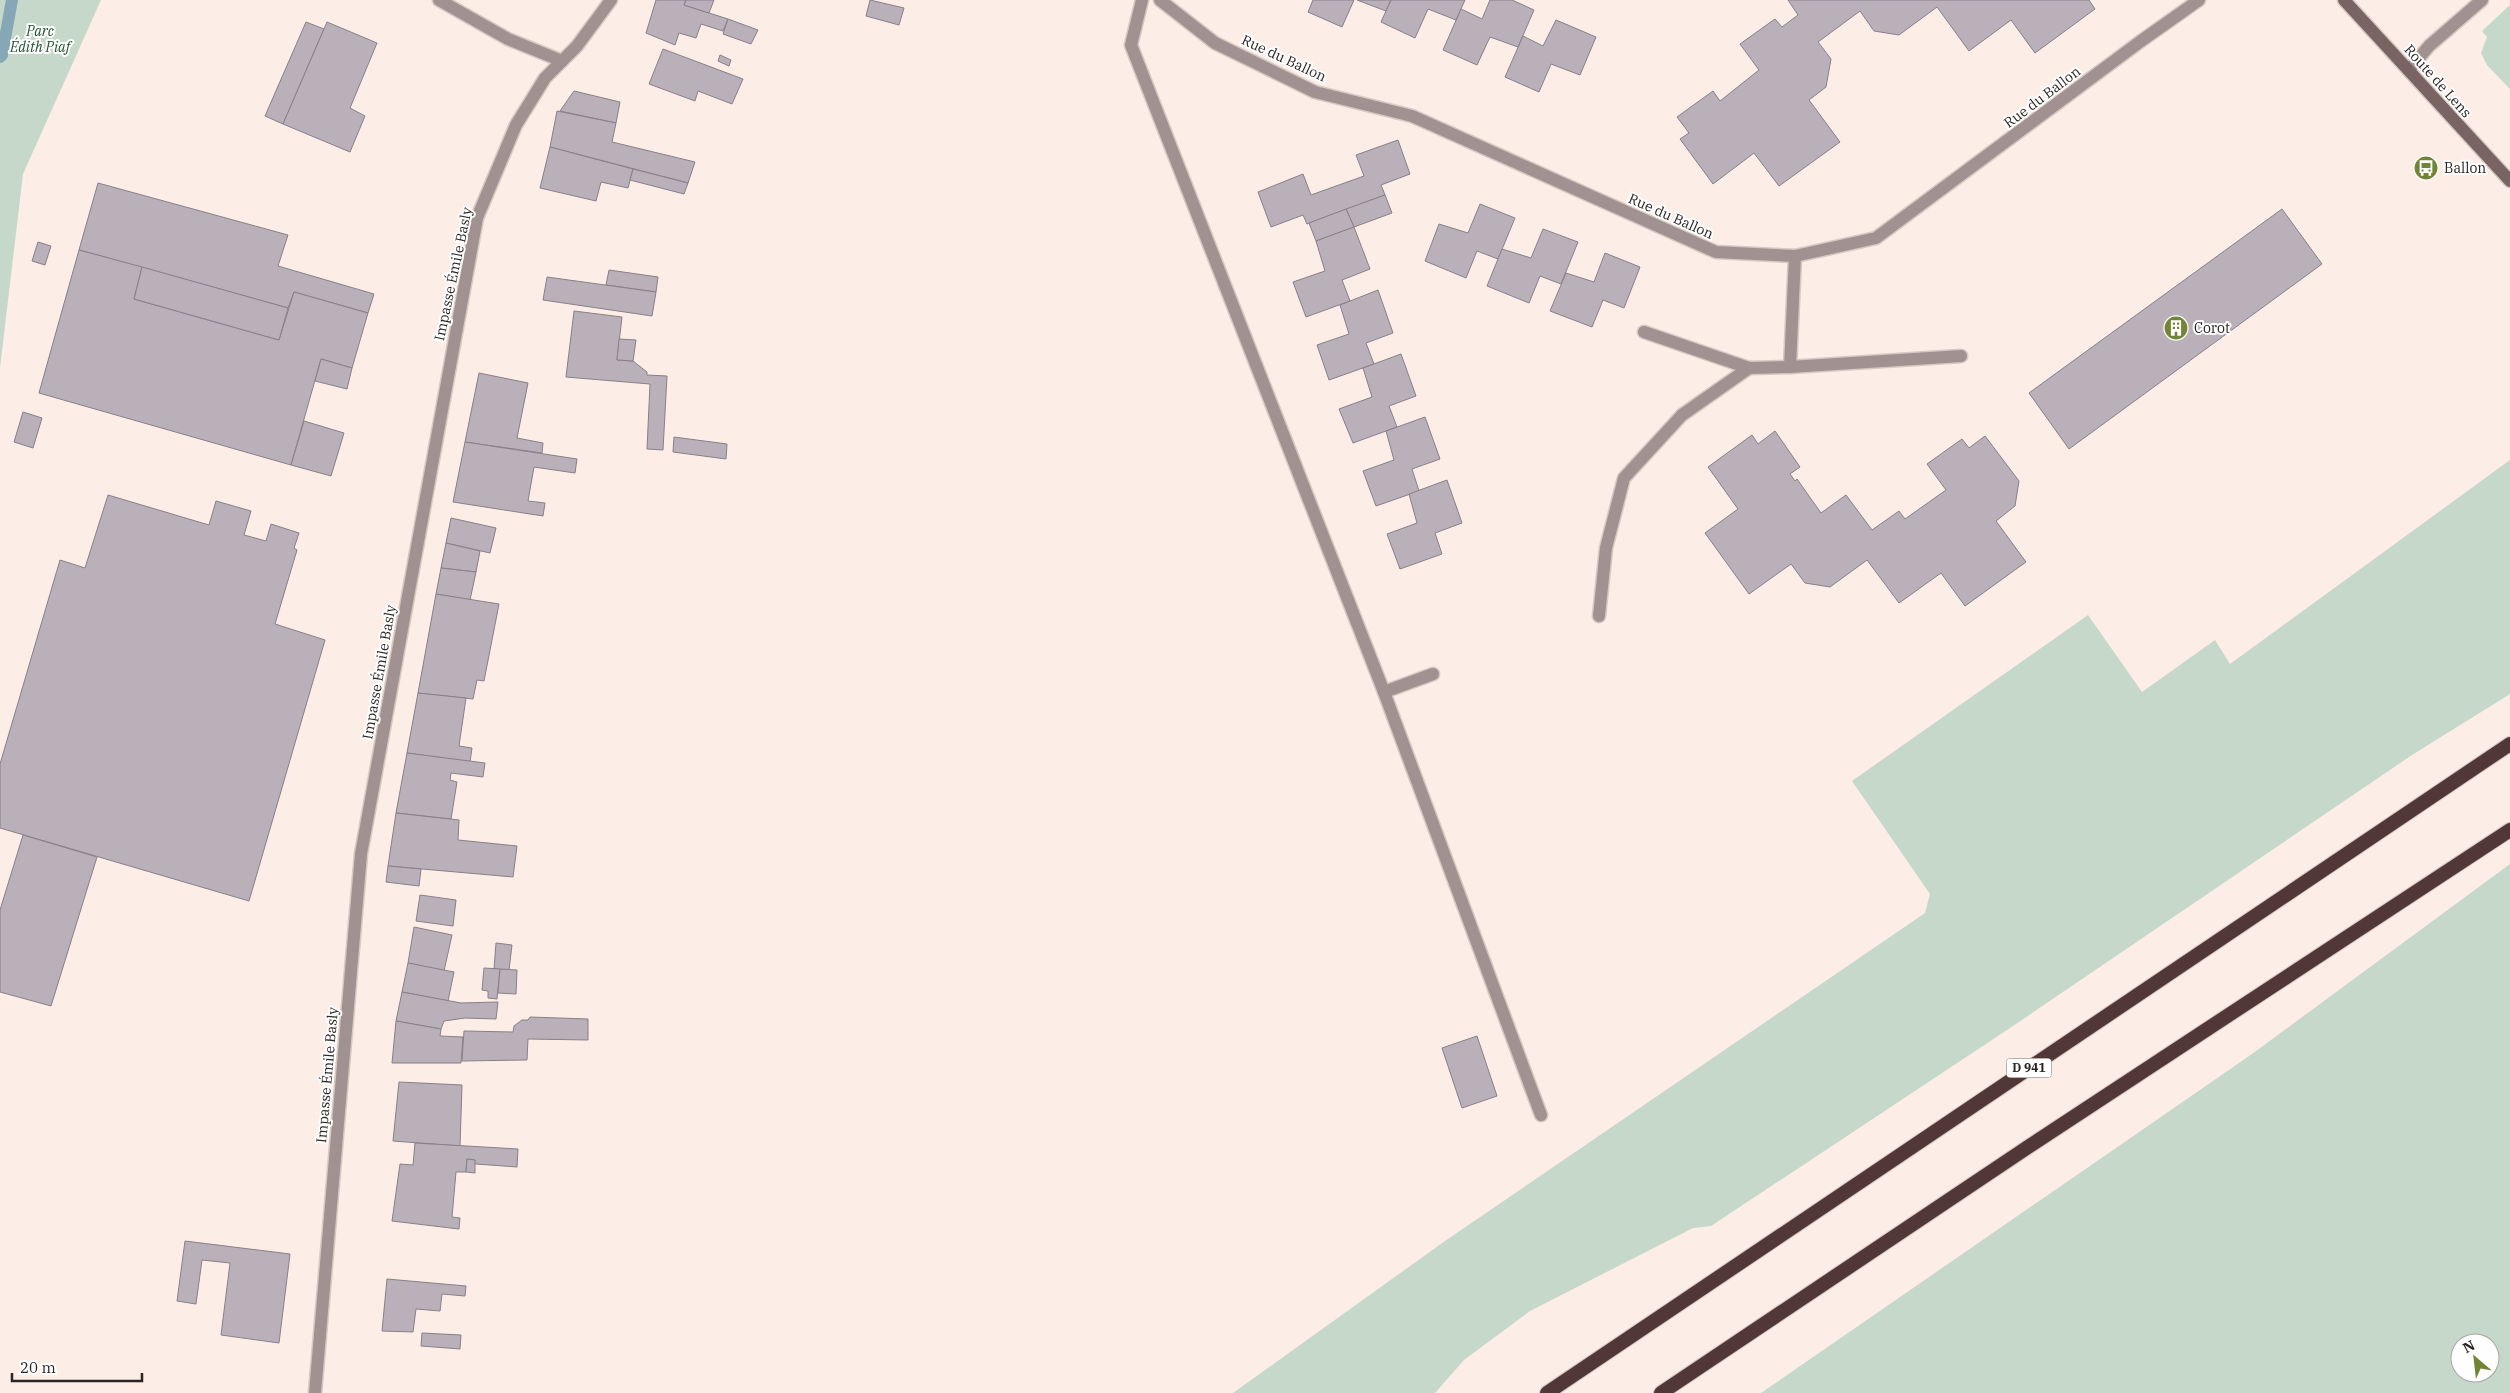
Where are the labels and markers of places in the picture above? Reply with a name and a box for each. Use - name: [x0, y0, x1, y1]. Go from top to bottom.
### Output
- bus stop icon: Ballon: [2413, 155, 2439, 181]
- place label: Ballon: [2444, 159, 2486, 177]
- building icon: Corot: [2163, 315, 2189, 341]
- place label: Corot: [2194, 319, 2230, 337]

